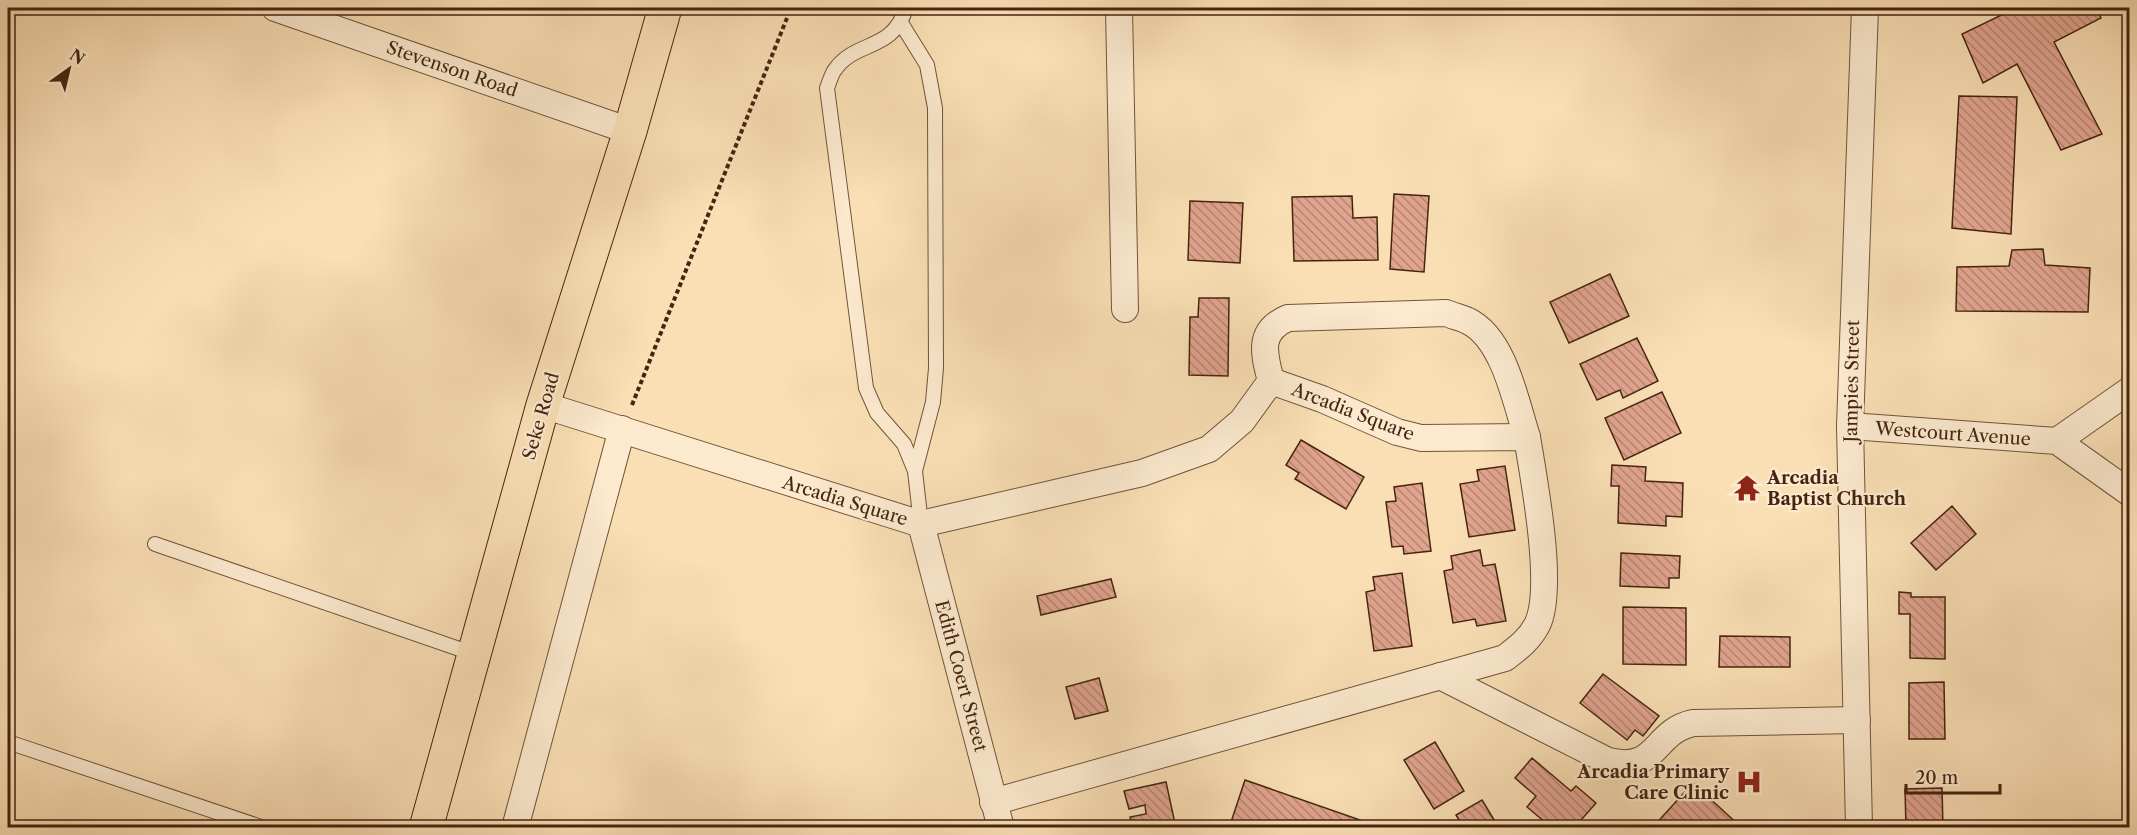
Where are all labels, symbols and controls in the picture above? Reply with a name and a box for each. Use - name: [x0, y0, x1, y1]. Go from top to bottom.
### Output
- street label: Stevenson Road: [384, 36, 520, 102]
- north arrow: [39, 39, 99, 99]
- text: N: [66, 44, 89, 69]
- street label: Jampies Street: [1840, 319, 1864, 446]
- street label: Seke Road: [518, 370, 564, 462]
- street label: Arcadia Square: [1288, 378, 1418, 446]
- street label: Westcourt Avenue: [1873, 418, 2032, 450]
- place label: Arcadia Baptist Church: [1766, 467, 1907, 510]
- street label: Arcadia Square: [779, 471, 910, 530]
- temple icon: Arcadia Baptist Church: [1732, 473, 1762, 503]
- street label: Edith Coert Street: [930, 598, 992, 755]
- scale bar: [1906, 757, 2000, 795]
- place label: Arcadia Primary Care Clinic: [1576, 761, 1730, 804]
- hospital icon: Arcadia Primary Care Clinic: [1734, 767, 1764, 797]
- text: 20 m: [1915, 767, 1959, 789]

